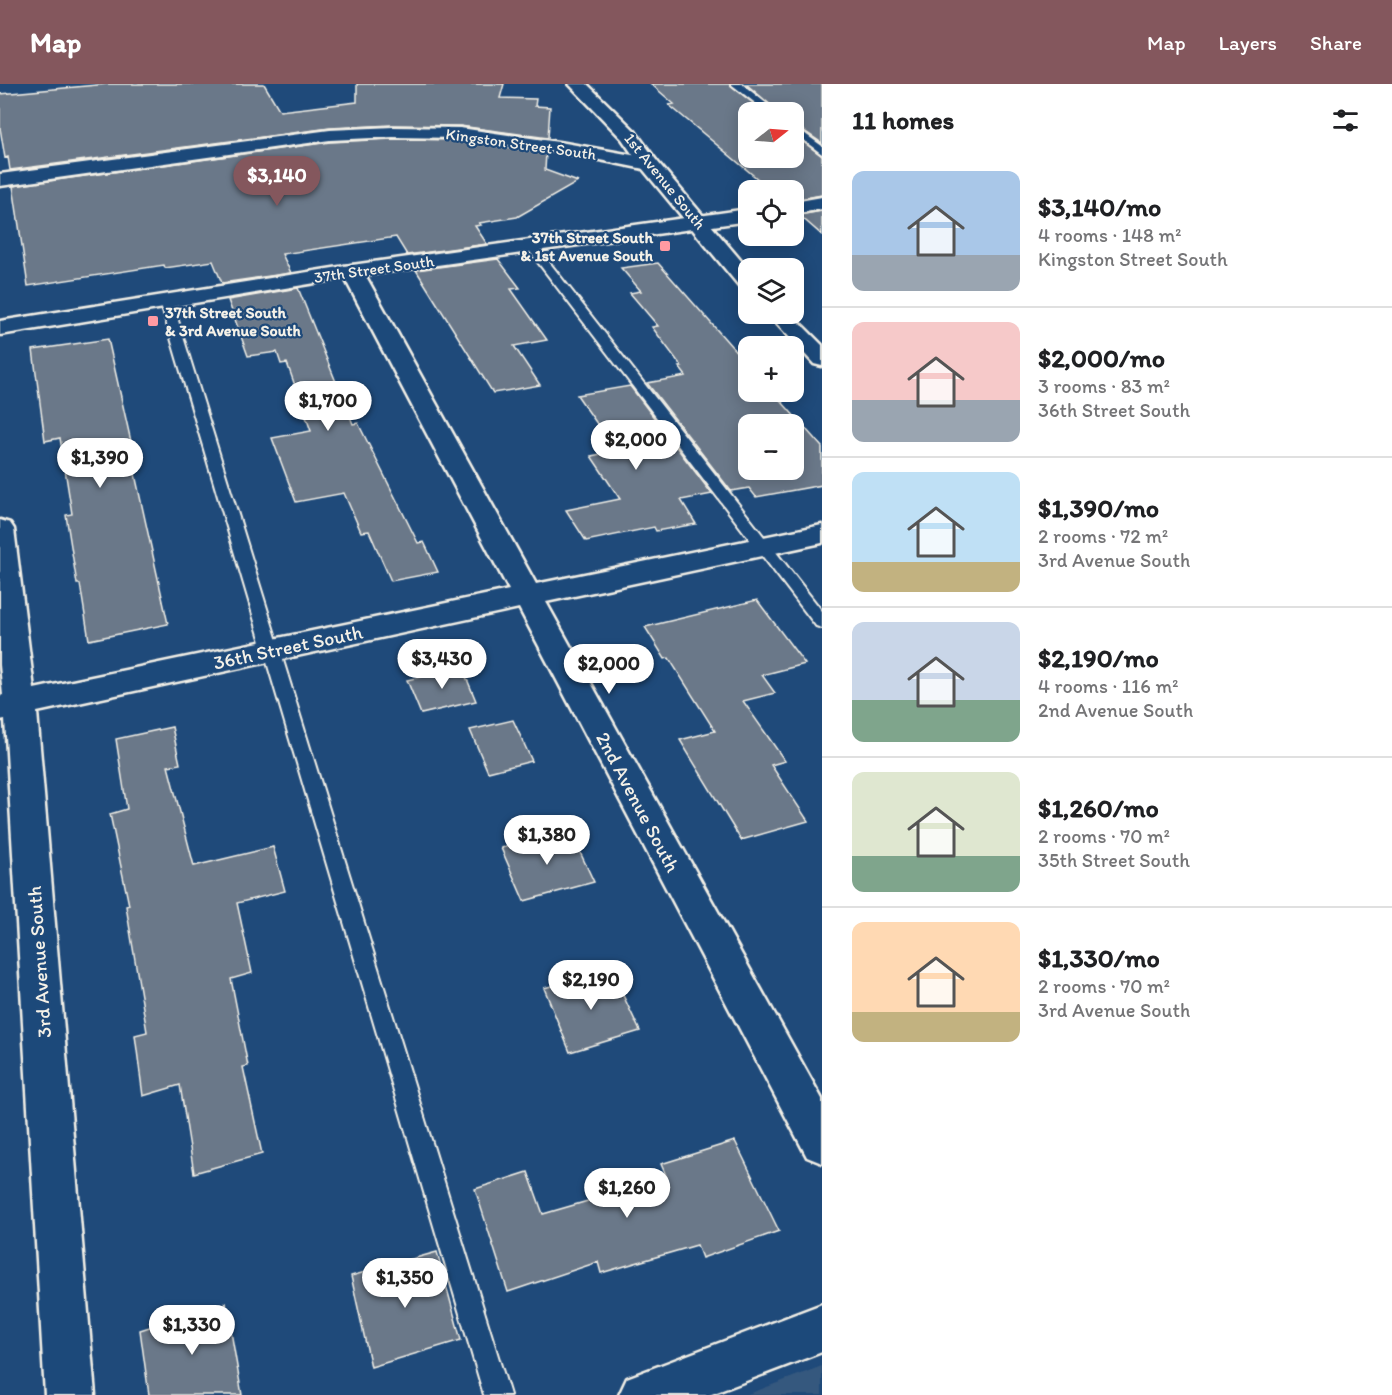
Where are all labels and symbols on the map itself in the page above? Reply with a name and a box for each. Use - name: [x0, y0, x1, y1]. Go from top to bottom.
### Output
- north arrow: [738, 102, 804, 168]
- street label: Kingston Street South: [444, 124, 598, 164]
- street label: 1st Avenue South: [620, 129, 710, 233]
- pin: $3,140: [228, 156, 326, 207]
- place label: 37th Street South & 1st Avenue South: [520, 228, 654, 265]
- marker: 37th Street South & 1st Avenue South: [658, 239, 672, 253]
- street label: 37th Street South: [313, 251, 436, 287]
- place label: 37th Street South & 3rd Avenue South: [165, 303, 301, 340]
- marker: 37th Street South & 3rd Avenue South: [146, 314, 160, 328]
- pin: $1,700: [279, 381, 377, 432]
- pin: $2,000: [587, 420, 685, 471]
- pin: $1,390: [51, 438, 149, 489]
- street label: 36th Street South: [211, 619, 365, 675]
- pin: $3,430: [393, 639, 491, 690]
- pin: $2,000: [560, 644, 658, 695]
- street label: 2nd Avenue South: [591, 728, 685, 876]
- pin: $1,380: [498, 815, 596, 866]
- street label: 3rd Avenue South: [22, 885, 56, 1039]
- pin: $2,190: [542, 960, 640, 1011]
- pin: $1,260: [578, 1168, 676, 1219]
- pin: $1,350: [356, 1258, 454, 1309]
- pin: $1,330: [143, 1305, 241, 1356]

